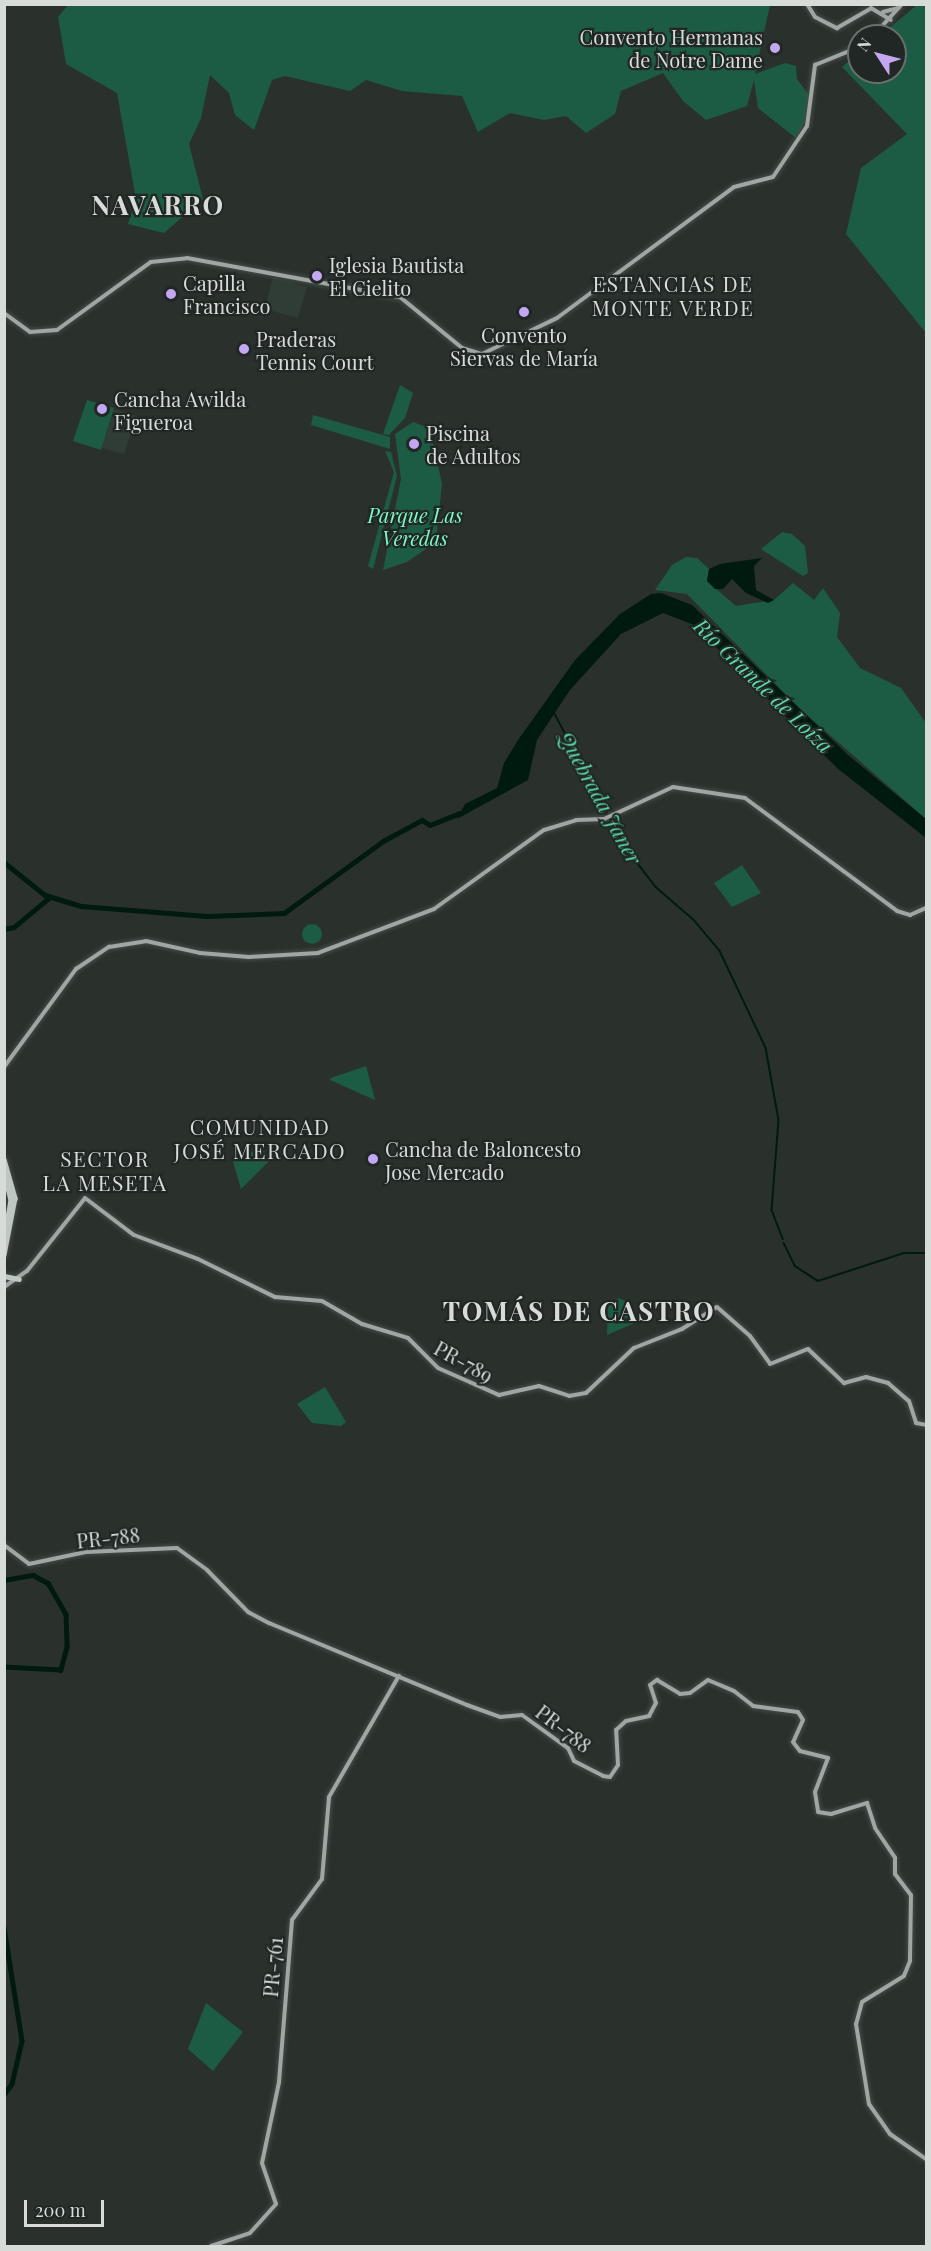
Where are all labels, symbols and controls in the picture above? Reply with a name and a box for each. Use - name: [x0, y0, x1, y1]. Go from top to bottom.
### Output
- place label: Convento Hermanas de Notre Dame: [579, 24, 763, 71]
- north arrow: [847, 24, 907, 84]
- text: N: [852, 33, 876, 55]
- marker: Convento Hermanas de Notre Dame: [768, 41, 782, 55]
- district label: NAVARRO: [91, 189, 225, 221]
- place label: Iglesia Bautista El Cielito: [329, 252, 465, 299]
- marker: Iglesia Bautista El Cielito: [310, 269, 324, 283]
- place label: Capilla Francisco: [183, 270, 270, 317]
- district label: ESTANCIAS DE MONTE VERDE: [591, 270, 755, 320]
- marker: Capilla Francisco: [164, 287, 178, 301]
- marker: Convento Siervas de María: [517, 305, 531, 319]
- place label: Convento Siervas de María: [450, 322, 598, 369]
- place label: Praderas Tennis Court: [256, 326, 374, 373]
- marker: Praderas Tennis Court: [237, 342, 251, 356]
- place label: Cancha Awilda Figueroa: [114, 386, 247, 433]
- marker: Cancha Awilda Figueroa: [95, 402, 109, 416]
- place label: Piscina de Adultos: [426, 420, 521, 467]
- marker: Piscina de Adultos: [407, 437, 421, 451]
- park label: Parque Las Veredas: [367, 502, 463, 549]
- water label: Río Grande de Loíza: [689, 612, 839, 758]
- water label: Quebrada Janer: [554, 726, 648, 868]
- district label: COMUNIDAD JOSÉ MERCADO: [174, 1113, 346, 1163]
- place label: Cancha de Baloncesto Jose Mercado: [385, 1136, 581, 1183]
- district label: SECTOR LA MESETA: [43, 1145, 167, 1195]
- marker: Cancha de Baloncesto Jose Mercado: [366, 1152, 380, 1166]
- district label: TOMÁS DE CASTRO: [443, 1295, 715, 1327]
- street label: PR-789: [430, 1335, 498, 1387]
- street label: PR-788: [75, 1522, 141, 1552]
- street label: PR-788: [532, 1699, 596, 1757]
- street label: PR-761: [257, 1936, 287, 1998]
- scale bar: [27, 2188, 106, 2226]
- text: 200 m: [35, 2198, 86, 2222]

